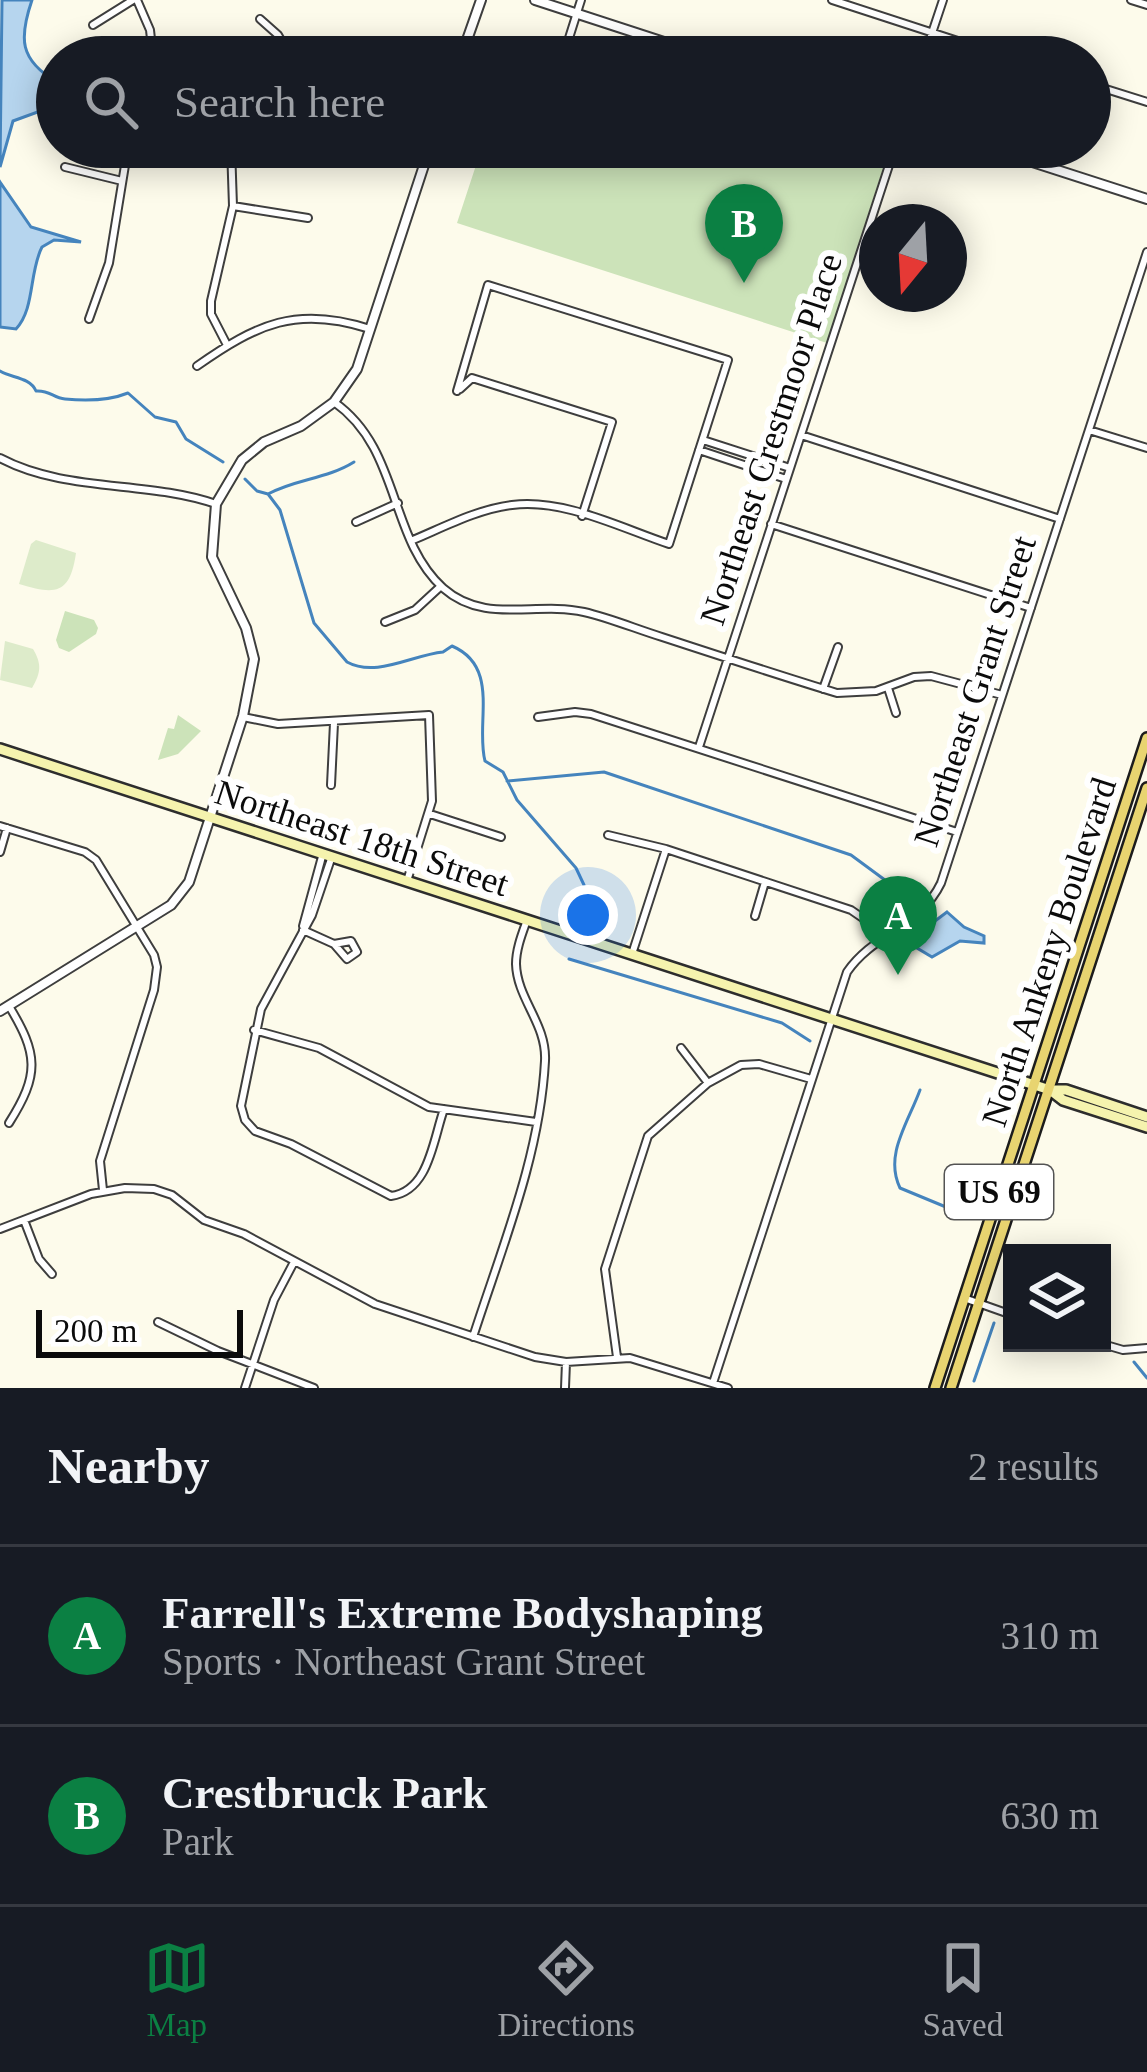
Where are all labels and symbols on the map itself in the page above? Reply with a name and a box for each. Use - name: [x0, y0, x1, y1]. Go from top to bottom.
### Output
- pin: B: [705, 184, 783, 283]
- north arrow: [859, 204, 967, 312]
- street label: Northeast Crestmoor Place: [692, 248, 850, 630]
- street label: Northeast Grant Street: [906, 531, 1044, 851]
- street label: Northeast 18th Street: [210, 772, 514, 904]
- street label: North Ankeny Boulevard: [974, 773, 1124, 1131]
- pin: A: [859, 876, 937, 975]
- your location: [558, 885, 618, 945]
- road number: US 69: [945, 1165, 1053, 1219]
- scale bar: [36, 1304, 243, 1357]

